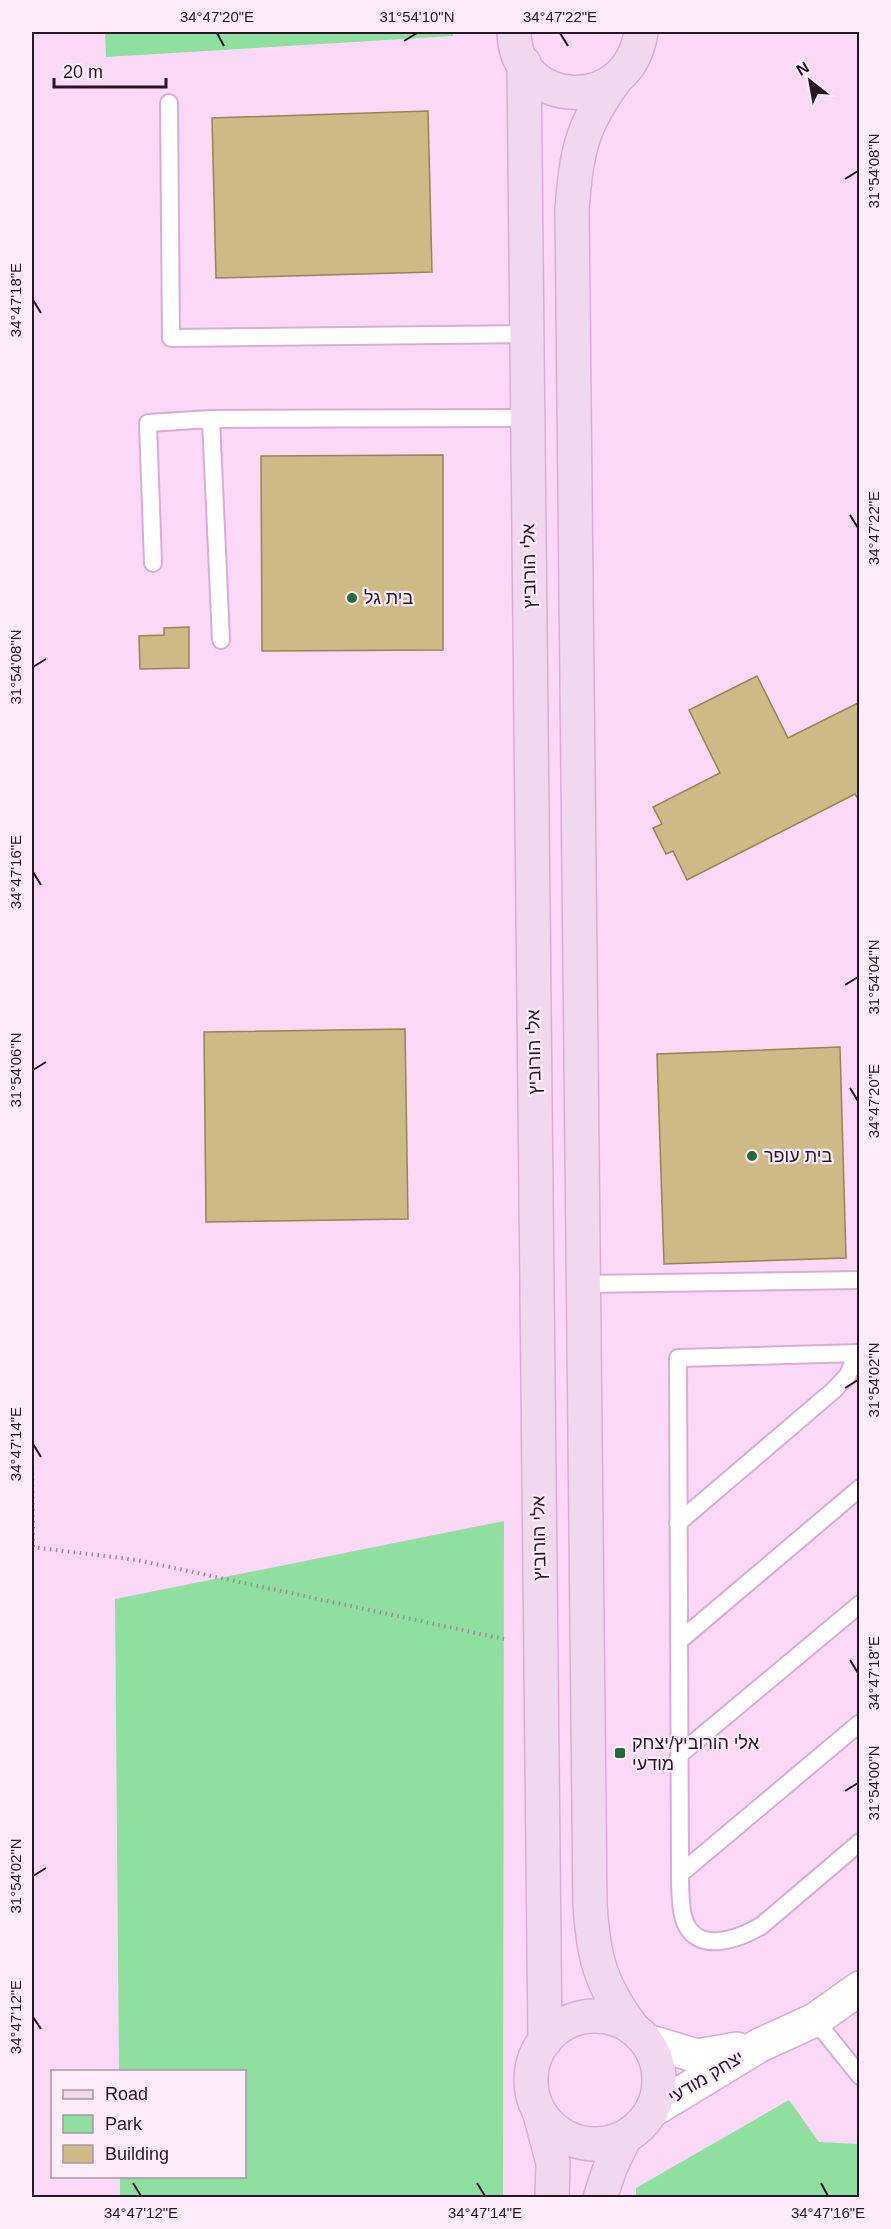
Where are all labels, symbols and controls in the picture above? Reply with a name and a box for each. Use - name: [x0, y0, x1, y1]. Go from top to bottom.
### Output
- text: 34°47'20"E: [180, 8, 254, 25]
- text: 31°54'10"N: [379, 8, 455, 25]
- text: 34°47'22"E: [523, 8, 597, 25]
- scale bar: [54, 51, 166, 89]
- north arrow: [780, 51, 840, 111]
- text: N: [793, 58, 812, 79]
- text: 20 m: [63, 62, 103, 82]
- text: 31°54'08"N: [865, 133, 882, 209]
- text: 34°47'18"E: [7, 263, 24, 337]
- text: 34°47'22"E: [865, 491, 882, 565]
- street label: אלי הורוביץ: [518, 523, 540, 609]
- place label: בית גל: [364, 588, 414, 608]
- marker: בית גל: [345, 591, 359, 605]
- text: 31°54'08"N: [7, 629, 24, 705]
- text: 34°47'16"E: [7, 835, 24, 909]
- text: 31°54'04"N: [865, 939, 882, 1015]
- street label: אלי הורוביץ: [523, 1009, 545, 1095]
- text: 31°54'06"N: [7, 1032, 24, 1108]
- text: 34°47'20"E: [865, 1064, 882, 1138]
- place label: בית עופר: [764, 1146, 832, 1166]
- marker: בית עופר: [745, 1149, 759, 1163]
- text: 31°54'02"N: [865, 1342, 882, 1418]
- text: 34°47'14"E: [7, 1407, 24, 1481]
- street label: אלי הורוביץ: [528, 1495, 550, 1581]
- text: 34°47'18"E: [865, 1636, 882, 1710]
- place label: אלי הורוביץ/יצחק מודעי: [632, 1733, 760, 1774]
- text: 31°54'00"N: [865, 1745, 882, 1821]
- marker: אלי הורוביץ/יצחק מודעי: [613, 1746, 627, 1760]
- text: 31°54'02"N: [7, 1838, 24, 1914]
- text: 34°47'12"E: [7, 1980, 24, 2054]
- street label: יצחק מודעי: [665, 2047, 747, 2107]
- legend: [51, 2070, 246, 2178]
- text: Road: [105, 2084, 148, 2104]
- text: Park: [105, 2114, 143, 2134]
- text: Building: [105, 2144, 169, 2164]
- text: 34°47'12"E: [104, 2204, 178, 2221]
- text: 34°47'14"E: [448, 2204, 522, 2221]
- text: 34°47'16"E: [791, 2204, 865, 2221]

